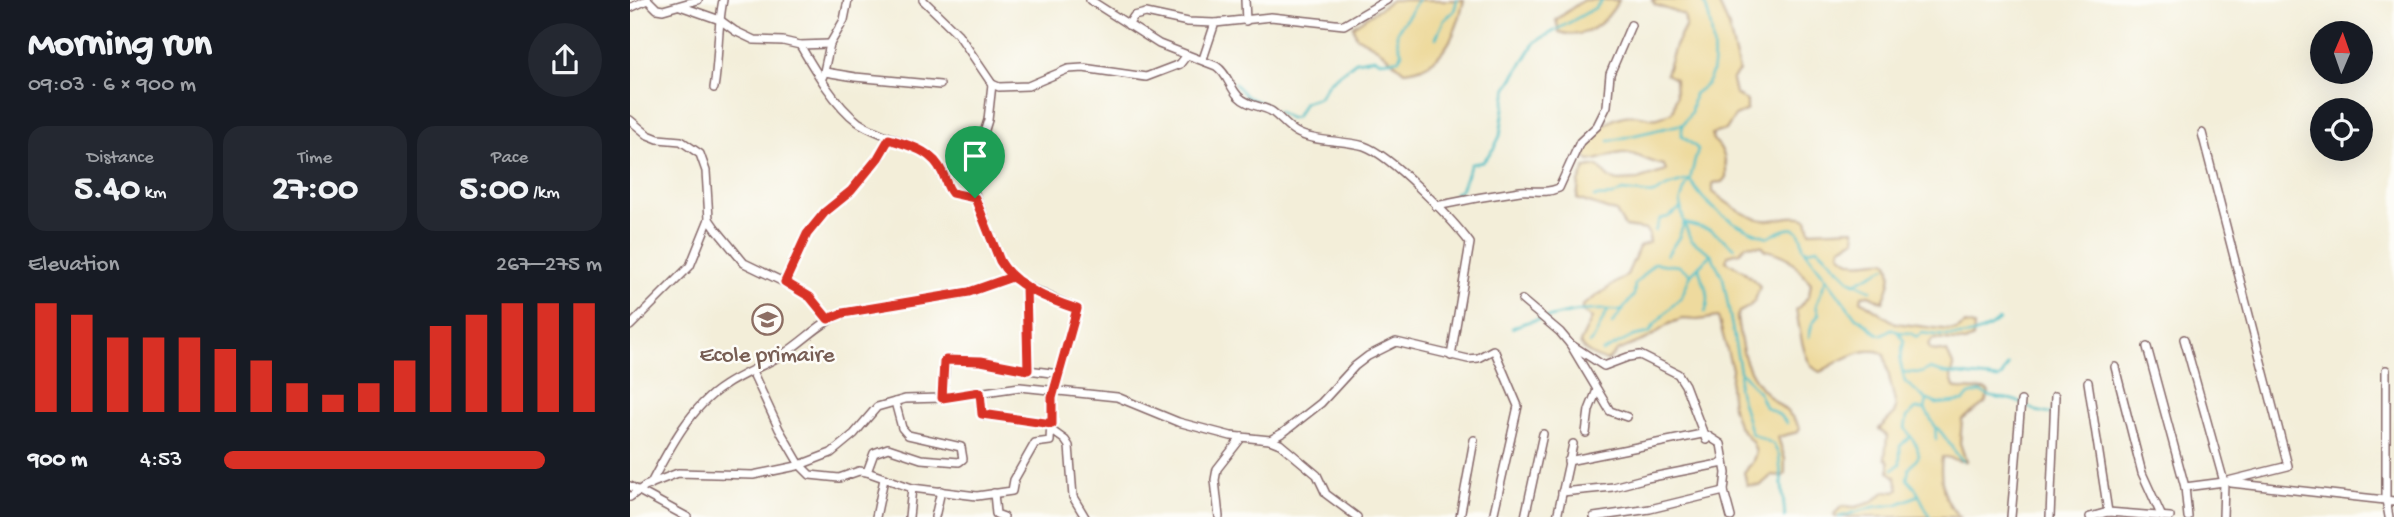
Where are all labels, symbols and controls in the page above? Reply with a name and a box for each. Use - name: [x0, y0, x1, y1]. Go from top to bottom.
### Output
- north arrow: [2310, 21, 2373, 84]
- map controls: [2310, 21, 2373, 161]
- button: share: [528, 23, 602, 97]
- text: Morning run: [28, 24, 212, 68]
- text: 09:03 · 6 × 900 m: [28, 72, 196, 99]
- button: locate: [2310, 98, 2373, 161]
- pin: [945, 126, 1005, 198]
- icon: arrive: [956, 137, 994, 175]
- text: Distance: [87, 147, 154, 170]
- text: Time: [298, 147, 332, 170]
- text: Pace: [491, 147, 528, 170]
- text: 5.40: [74, 170, 140, 211]
- text: 27:00: [272, 170, 358, 211]
- text: 5:00: [460, 170, 529, 211]
- text: km: [140, 182, 166, 205]
- text: /km: [529, 182, 560, 205]
- text: Elevation: [28, 252, 119, 279]
- text: 267–275 m: [496, 252, 602, 279]
- school or university icon: Ecole primaire: [750, 302, 784, 336]
- place label: Ecole primaire: [699, 343, 836, 370]
- text: 900 m: [28, 447, 87, 474]
- text: 4:53: [140, 447, 182, 474]

